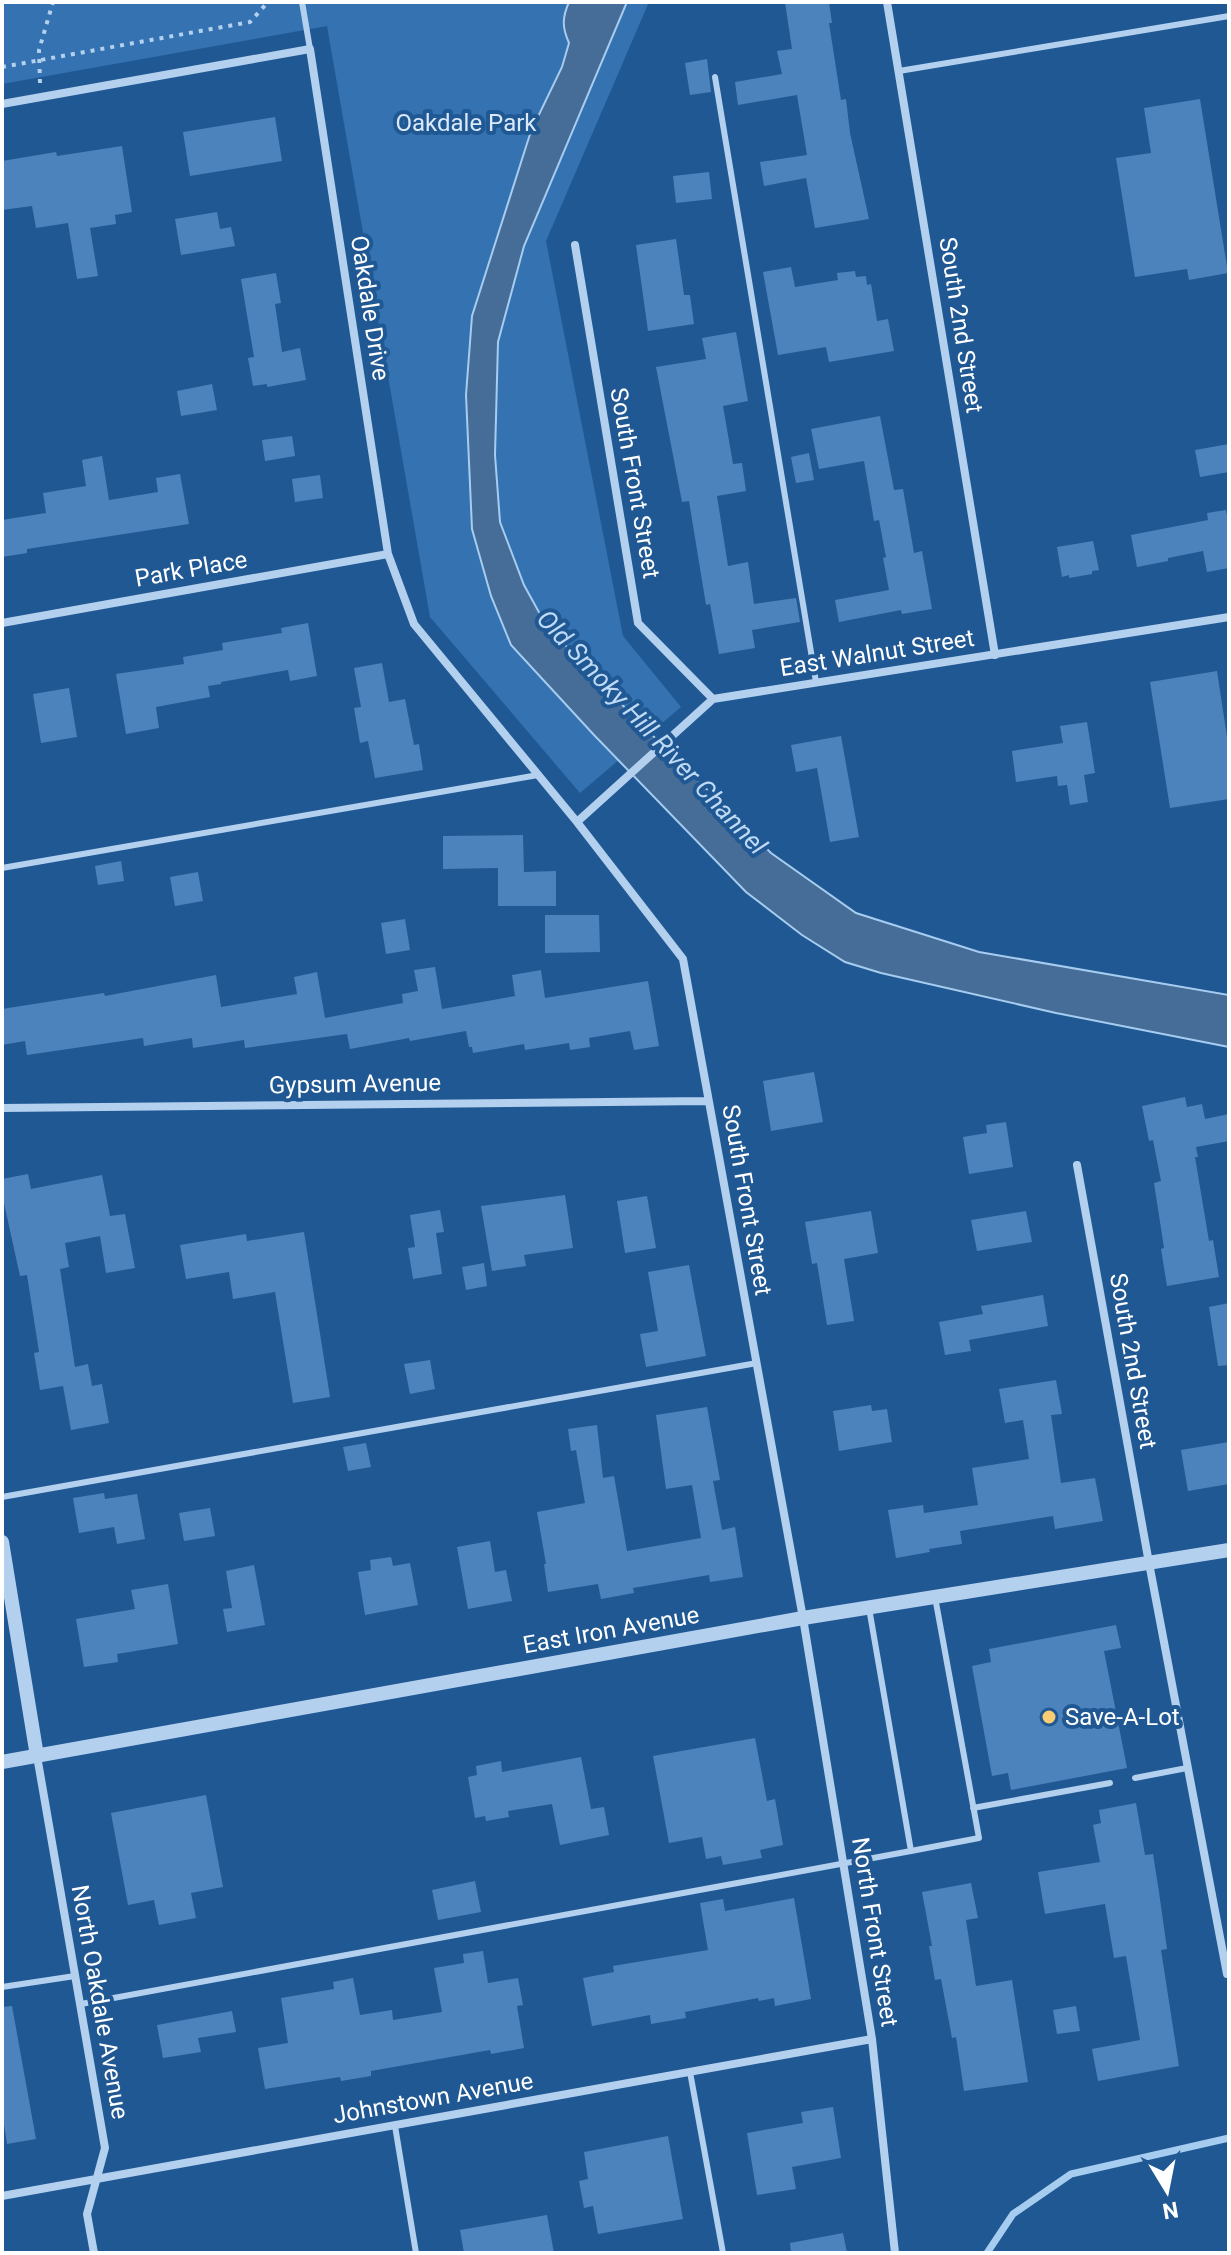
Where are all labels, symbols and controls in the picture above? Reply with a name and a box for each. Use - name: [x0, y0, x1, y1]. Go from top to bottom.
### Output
- park label: Oakdale Park: [396, 109, 537, 137]
- street label: Oakdale Drive: [345, 233, 395, 383]
- street label: South 2nd Street: [933, 235, 989, 415]
- street label: South Front Street: [604, 385, 666, 581]
- street label: Park Place: [133, 545, 249, 593]
- water label: Old Smoky Hill River Channel: [531, 604, 774, 861]
- street label: East Walnut Street: [778, 624, 976, 682]
- street label: Gypsum Avenue: [269, 1068, 441, 1100]
- street label: South Front Street: [716, 1102, 778, 1298]
- street label: South 2nd Street: [1104, 1271, 1162, 1451]
- street label: East Iron Avenue: [521, 1601, 701, 1659]
- place label: Save-A-Lot: [1065, 1703, 1180, 1731]
- marker: Save-A-Lot: [1040, 1708, 1058, 1726]
- street label: North Front Street: [846, 1835, 904, 2029]
- street label: North Oakdale Avenue: [66, 1883, 134, 2121]
- street label: Johnstown Avenue: [331, 2067, 535, 2129]
- north arrow: [1127, 2151, 1207, 2231]
- text: N: [1161, 2197, 1180, 2224]

